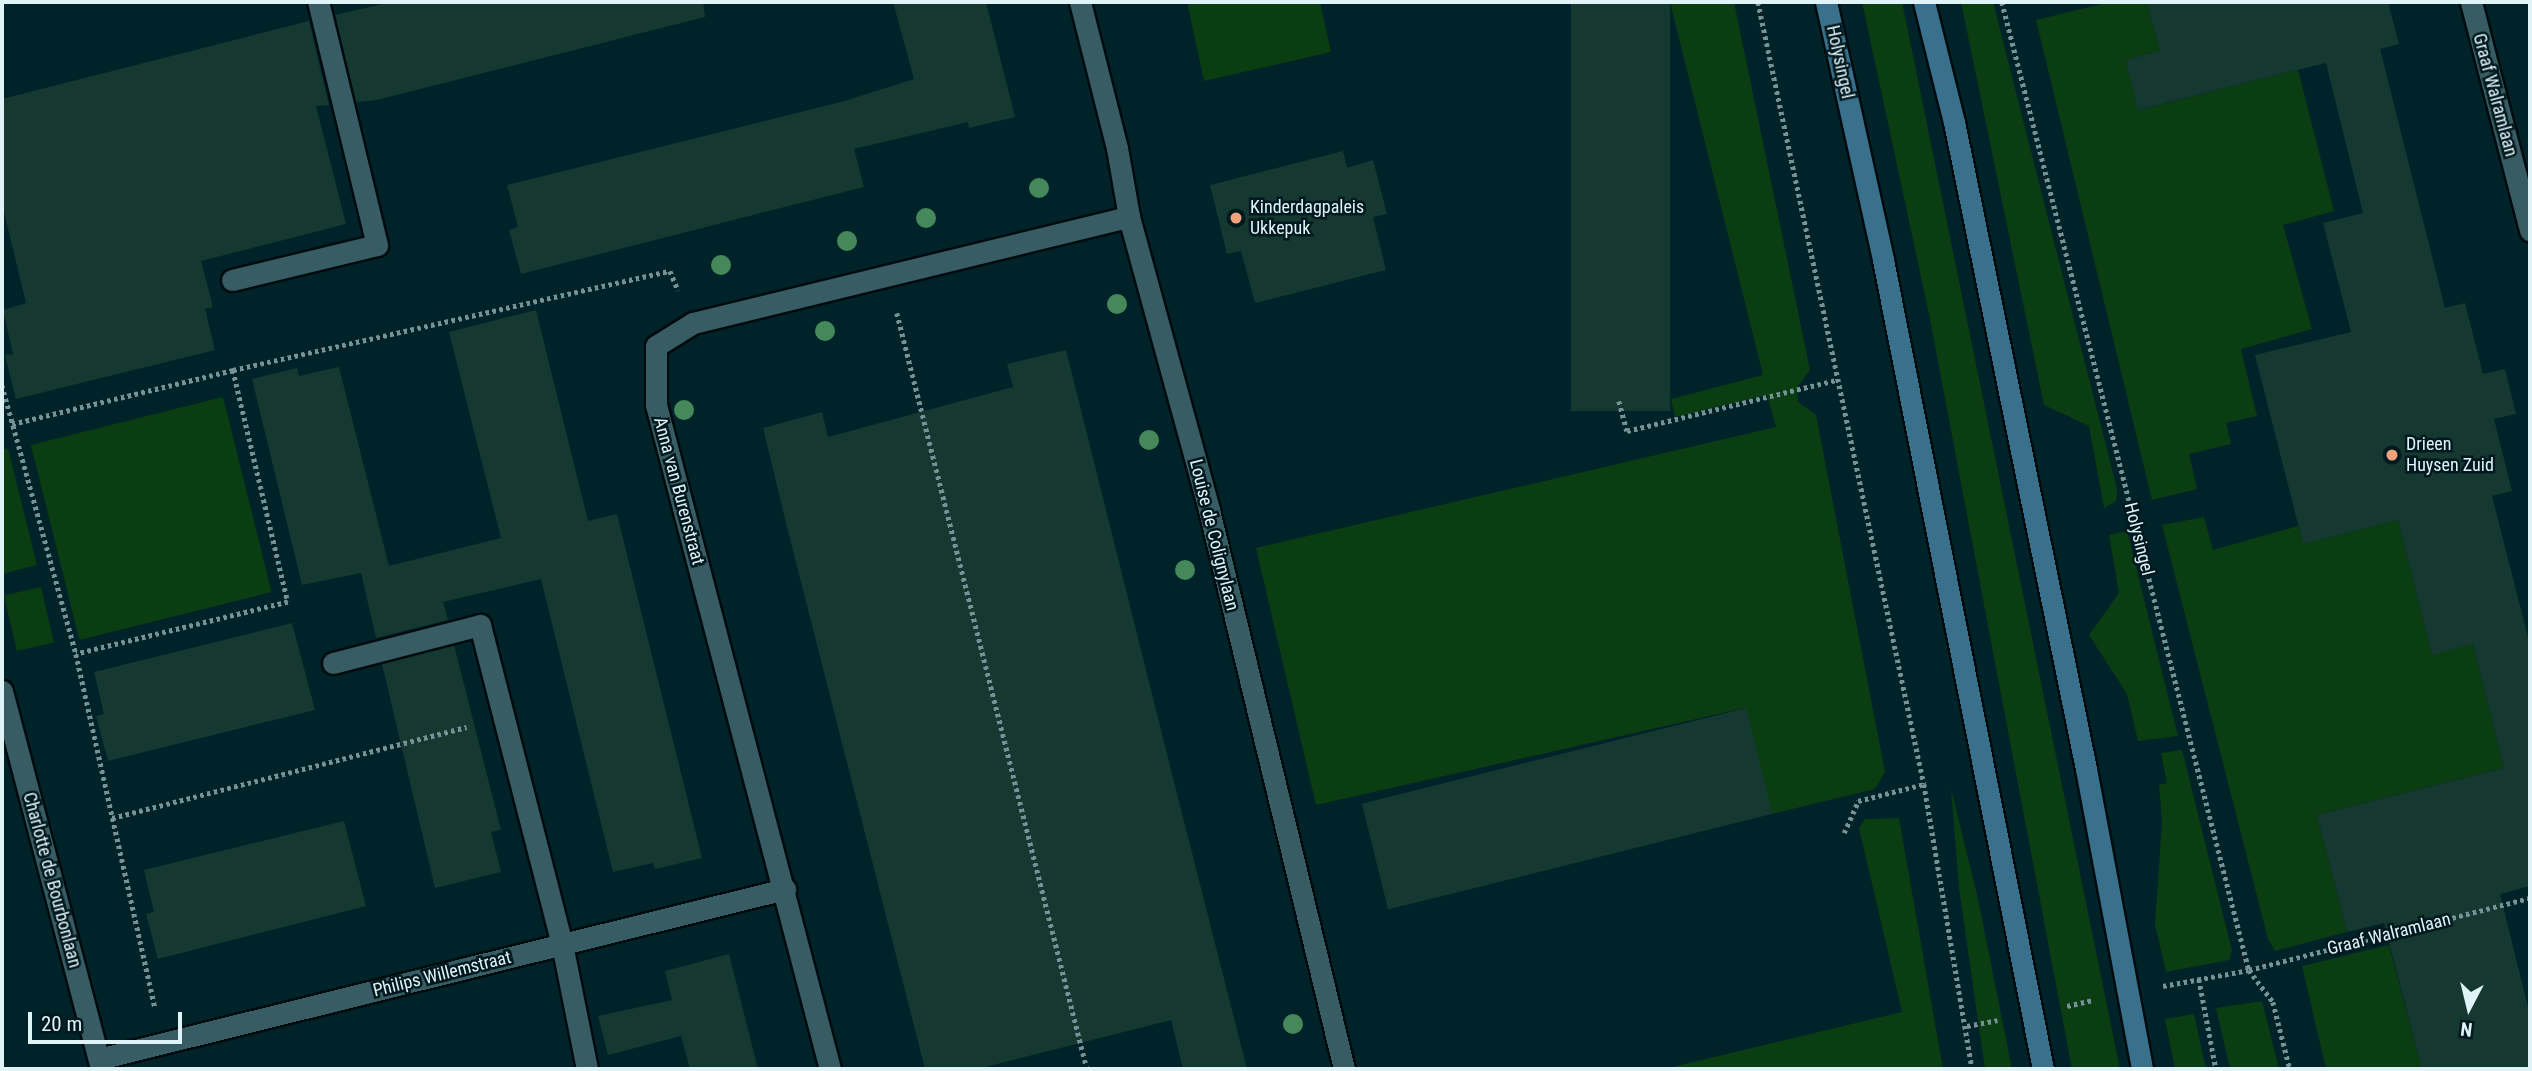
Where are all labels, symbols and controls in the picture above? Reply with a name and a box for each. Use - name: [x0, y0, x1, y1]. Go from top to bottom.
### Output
- street label: Holysingel: [1822, 23, 1858, 101]
- street label: Graaf Walramlaan: [2468, 31, 2522, 159]
- place label: Kinderdagpaleis Ukkepuk: [1250, 197, 1364, 240]
- marker: Kinderdagpaleis Ukkepuk: [1228, 210, 1244, 226]
- street label: Anna van Burenstraat: [649, 415, 709, 567]
- place label: Drieen Huysen Zuid: [2406, 434, 2494, 476]
- marker: Drieen Huysen Zuid: [2384, 447, 2400, 463]
- street label: Louise de Colignylaan: [1185, 457, 1243, 613]
- street label: Holysingel: [2120, 500, 2158, 578]
- street label: Charlotte de Bourbonlaan: [18, 790, 86, 970]
- street label: Graaf Walramlaan: [2325, 908, 2453, 960]
- street label: Philips Willemstraat: [371, 946, 513, 1002]
- north arrow: [2434, 973, 2504, 1043]
- scale bar: [32, 998, 186, 1042]
- text: 20 m: [41, 1012, 82, 1036]
- text: N: [2459, 1017, 2474, 1041]

